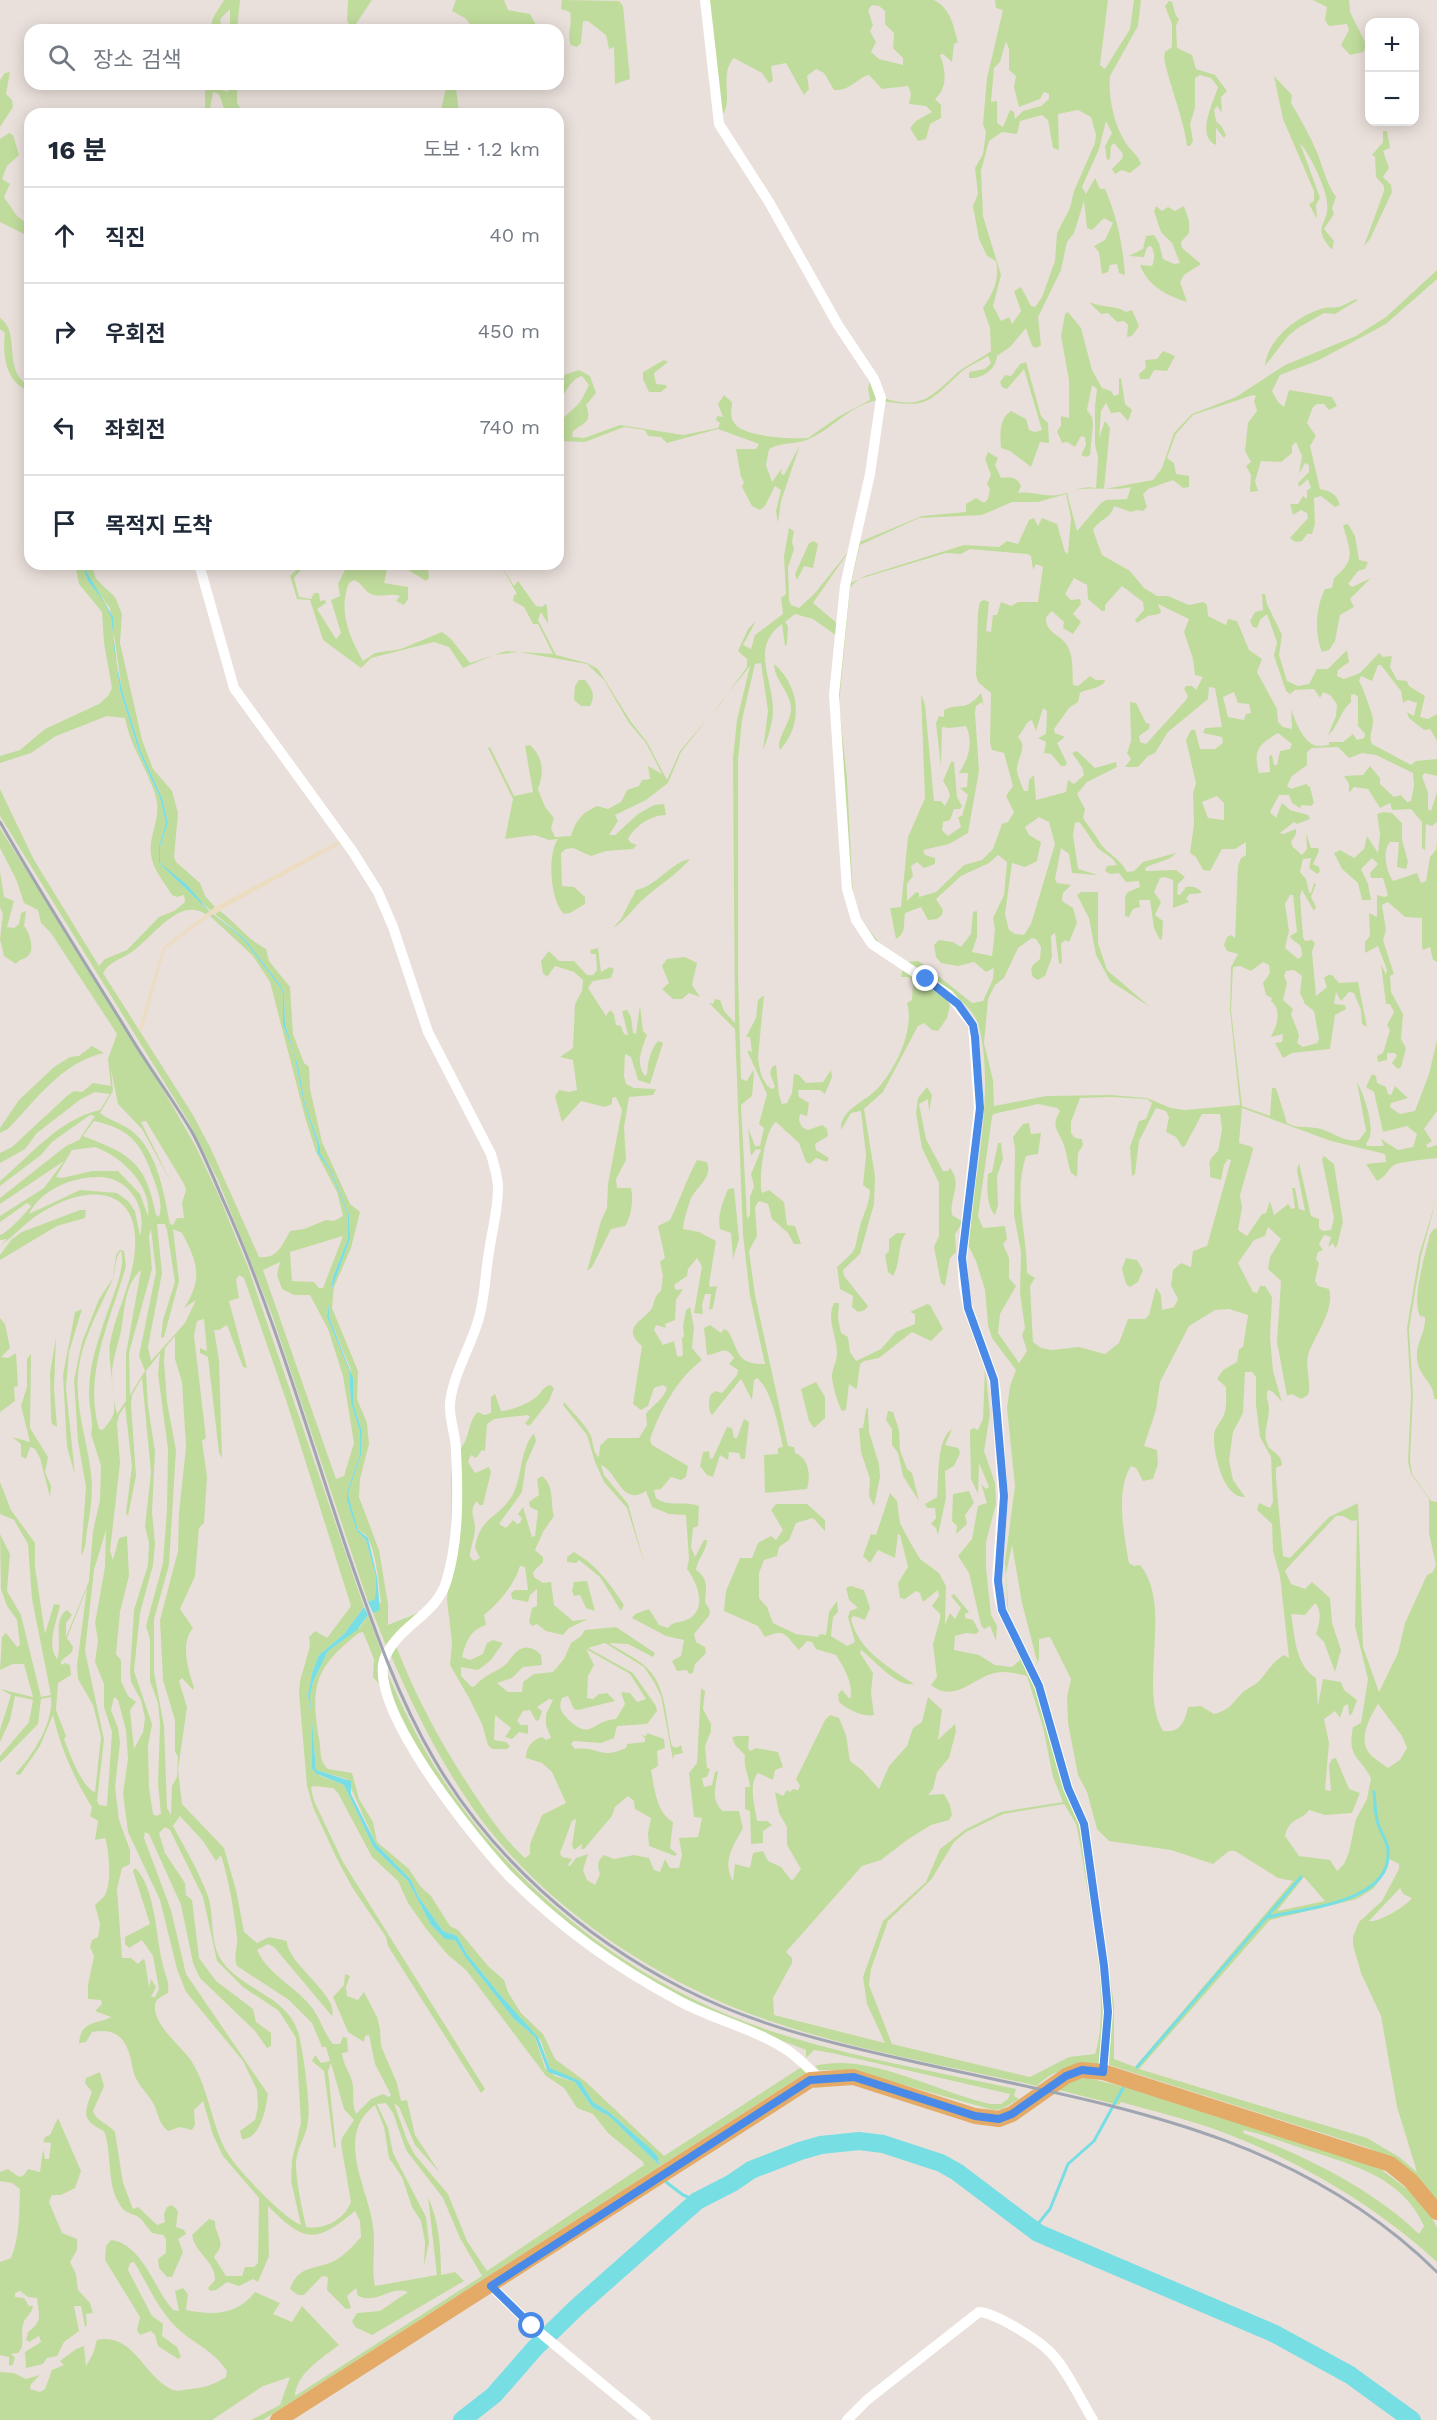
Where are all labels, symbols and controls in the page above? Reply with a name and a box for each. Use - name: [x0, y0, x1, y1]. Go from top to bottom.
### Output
- map controls: [1365, 18, 1419, 126]
- button: +: [1365, 18, 1419, 72]
- search box: [24, 24, 564, 90]
- icon: search: [45, 41, 78, 74]
- text: 장소 검색: [93, 47, 181, 72]
- button: −: [1365, 72, 1419, 126]
- text: 16 분: [48, 135, 107, 165]
- text: 도보 · 1.2 km: [423, 137, 540, 161]
- icon: ahead: [48, 219, 81, 252]
- text: 40 m: [489, 223, 540, 247]
- text: 직진: [105, 225, 145, 250]
- icon: right: [48, 315, 81, 348]
- text: 450 m: [478, 319, 540, 343]
- text: 우회전: [105, 321, 166, 346]
- icon: left: [48, 411, 81, 444]
- text: 740 m: [480, 415, 540, 439]
- text: 좌회전: [105, 417, 166, 442]
- icon: arrive: [48, 507, 81, 540]
- text: 목적지 도착: [105, 513, 213, 538]
- route end: [912, 965, 938, 991]
- route start: [518, 2312, 544, 2338]

